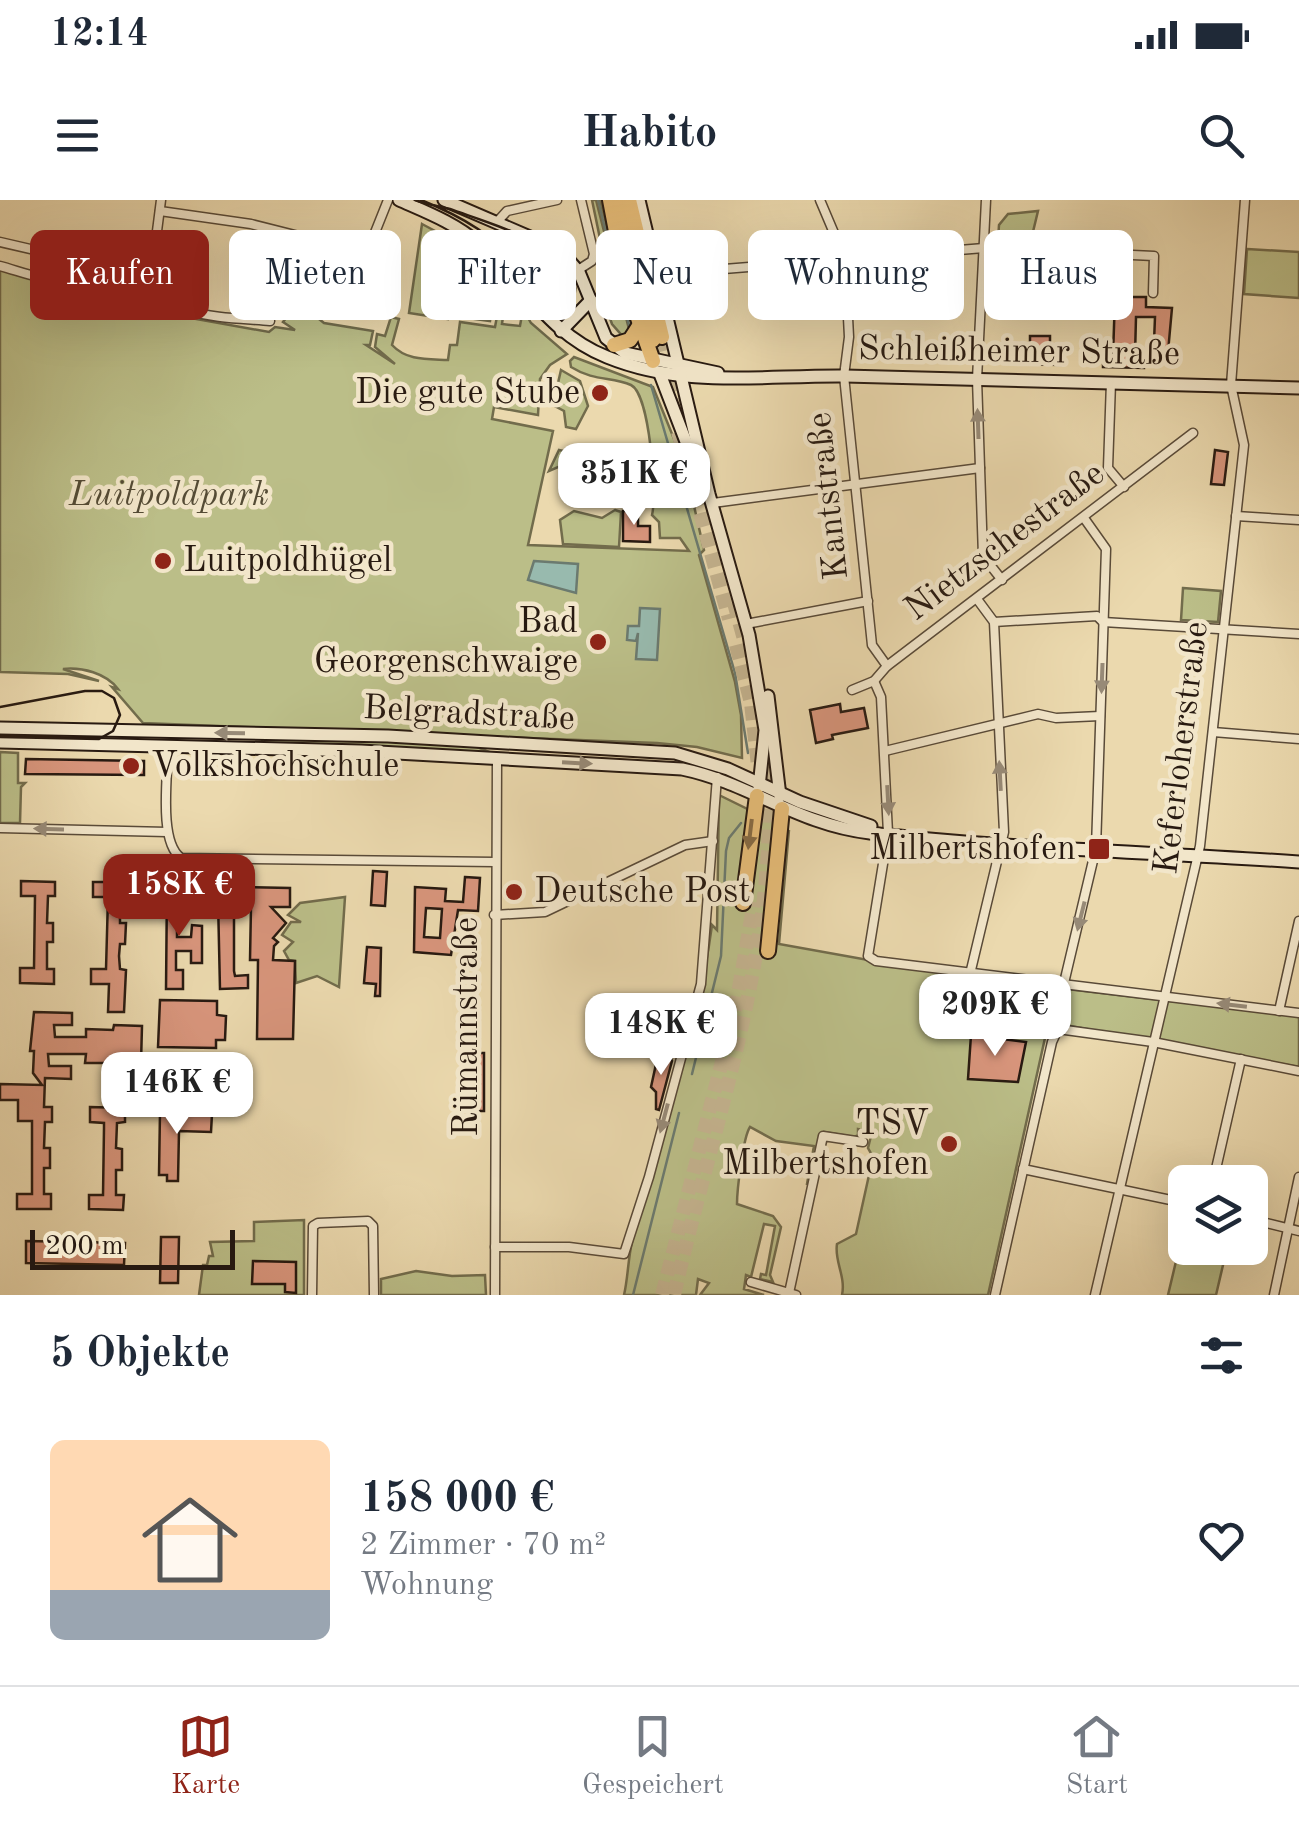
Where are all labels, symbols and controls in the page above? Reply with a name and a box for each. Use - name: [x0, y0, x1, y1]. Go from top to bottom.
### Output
- text: 12:14: [50, 16, 149, 54]
- icon: menu: [50, 108, 105, 163]
- icon: search: [1194, 108, 1249, 163]
- text: Habito: [581, 112, 718, 157]
- chip: Kaufen: [30, 230, 209, 320]
- chip: Mieten: [229, 230, 401, 320]
- chip: Filter: [421, 230, 576, 320]
- chip: Neu: [596, 230, 728, 320]
- chip: Wohnung: [748, 230, 964, 320]
- chip: Haus: [984, 230, 1133, 320]
- street label: Schleißheimer Straße: [858, 332, 1180, 372]
- place label: Die gute Stube: [355, 376, 580, 411]
- marker: Die gute Stube: [589, 382, 611, 404]
- one-way arrow: [970, 407, 986, 439]
- street label: Kantstraße: [803, 410, 855, 582]
- pin: 351K €: [553, 443, 715, 528]
- street label: Nietzschestraße: [899, 456, 1111, 628]
- text: 351K €: [580, 459, 688, 491]
- park label: Luitpoldpark: [68, 478, 269, 513]
- place label: Luitpoldhügel: [183, 544, 392, 579]
- marker: Luitpoldhügel: [152, 550, 174, 572]
- place label: Bad Georgenschwaige: [314, 605, 578, 680]
- street label: Keferloherstraße: [1149, 620, 1215, 876]
- marker: Bad Georgenschwaige: [587, 631, 609, 653]
- one-way arrow: [1093, 663, 1109, 695]
- street label: Belgradstraße: [362, 691, 576, 737]
- one-way arrow: [213, 725, 245, 741]
- place label: Volkshochschule: [151, 749, 399, 784]
- marker: Volkshochschule: [120, 755, 142, 777]
- one-way arrow: [561, 755, 593, 771]
- one-way arrow: [992, 759, 1008, 791]
- one-way arrow: [880, 784, 896, 816]
- one-way arrow: [742, 818, 758, 850]
- one-way arrow: [32, 821, 64, 837]
- place label: Milbertshofen: [869, 832, 1076, 867]
- marker: Milbertshofen: [1086, 836, 1112, 862]
- pin: 158K €: [98, 854, 260, 939]
- text: 158K €: [125, 870, 233, 902]
- place label: Deutsche Post: [534, 875, 751, 910]
- marker: Deutsche Post: [503, 881, 525, 903]
- one-way arrow: [1073, 901, 1088, 932]
- street label: Rümannstraße: [450, 917, 485, 1137]
- pin: 209K €: [914, 974, 1076, 1059]
- text: 209K €: [941, 990, 1049, 1022]
- pin: 148K €: [580, 993, 742, 1078]
- one-way arrow: [1216, 997, 1248, 1013]
- text: 148K €: [607, 1009, 715, 1041]
- pin: 146K €: [96, 1052, 258, 1137]
- text: 146K €: [123, 1068, 231, 1100]
- one-way arrow: [656, 1103, 672, 1134]
- place label: TSV Milbertshofen: [722, 1107, 929, 1182]
- marker: TSV Milbertshofen: [938, 1133, 960, 1155]
- map controls: [1168, 1165, 1268, 1265]
- button: layers: [1168, 1165, 1268, 1265]
- scale bar: [30, 1225, 235, 1270]
- text: 200 m: [45, 1233, 124, 1261]
- icon: filters: [1194, 1328, 1249, 1383]
- text: 5 Objekte: [50, 1334, 230, 1376]
- text: 158 000 €: [360, 1479, 554, 1521]
- icon: home: [130, 1480, 250, 1600]
- icon: heart: [1194, 1513, 1249, 1568]
- text: 2 Zimmer · 70 m²: [360, 1530, 606, 1562]
- text: Wohnung: [360, 1570, 493, 1602]
- tab: Karte: [171, 1709, 240, 1804]
- tab: Gespeichert: [582, 1709, 724, 1804]
- tab: Start: [1066, 1709, 1128, 1804]

